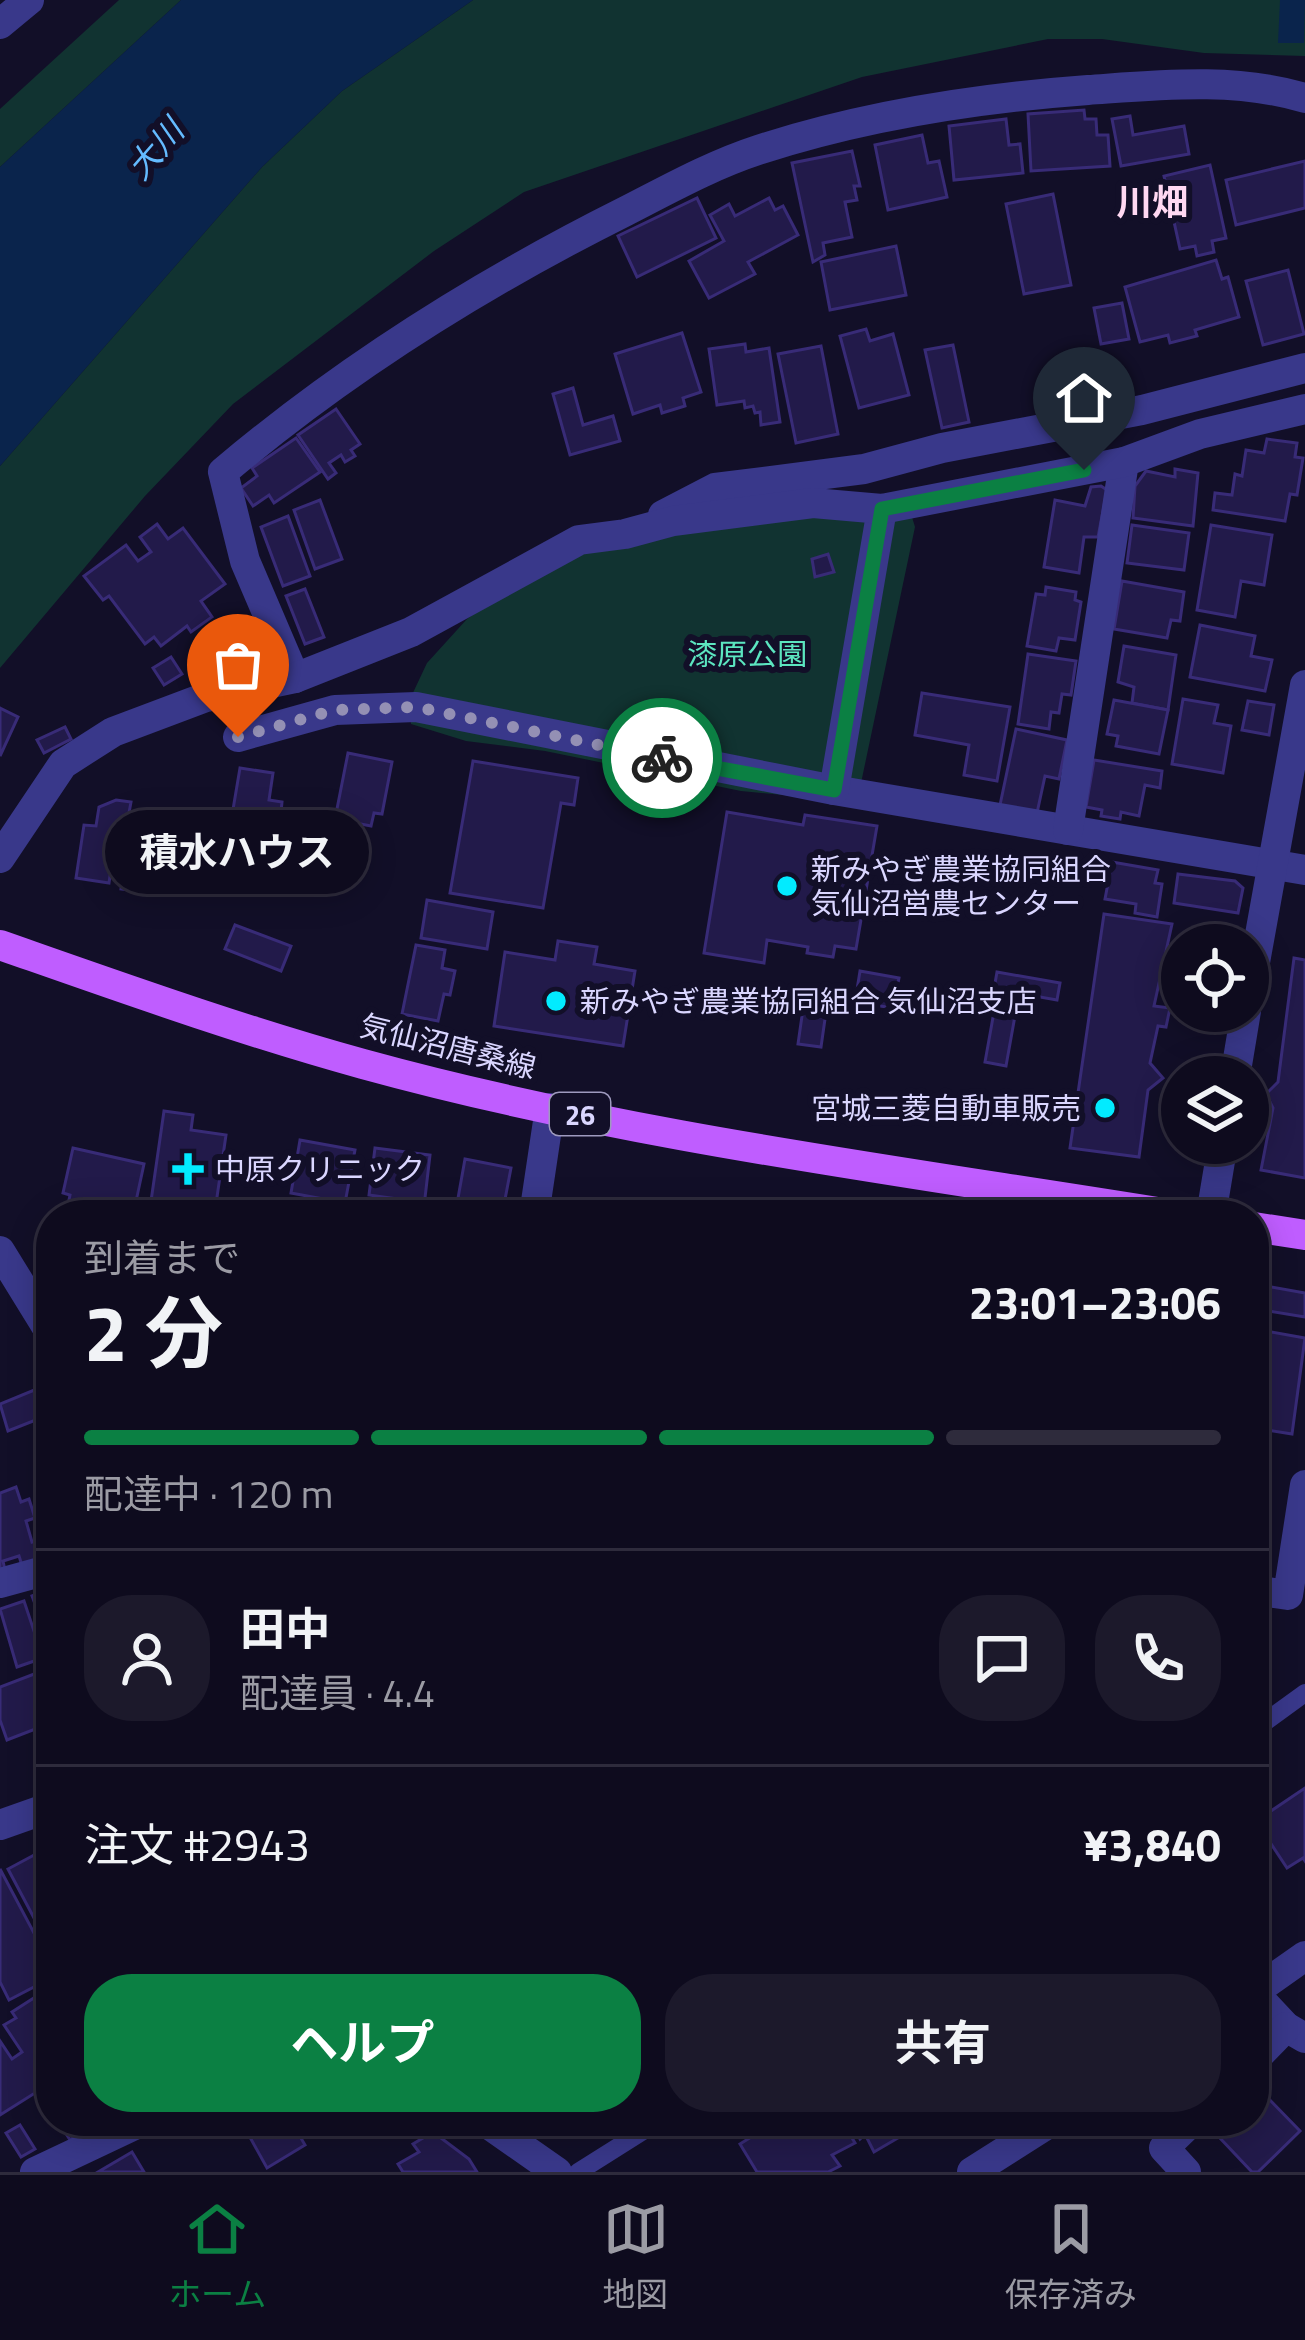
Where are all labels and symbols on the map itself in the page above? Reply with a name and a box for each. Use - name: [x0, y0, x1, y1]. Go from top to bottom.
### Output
- water label: 大川: [114, 105, 197, 190]
- district label: 川畑: [1116, 174, 1188, 229]
- pin: [1033, 347, 1135, 470]
- pin: [187, 614, 289, 737]
- park label: 漆原公園: [687, 631, 807, 677]
- courier: [602, 698, 722, 818]
- callout: 積水ハウス: [106, 809, 370, 893]
- place label: 新みやぎ農業協同組合 気仙沼営農センター: [811, 846, 1111, 926]
- marker: 新みやぎ農業協同組合 気仙沼営農センター: [774, 873, 800, 899]
- place label: 新みやぎ農業協同組合 気仙沼支店: [580, 978, 1037, 1024]
- marker: 新みやぎ農業協同組合 気仙沼支店: [543, 988, 569, 1014]
- street label: 気仙沼唐桑線: [355, 1002, 541, 1090]
- place label: 宮城三菱自動車販売: [811, 1085, 1081, 1131]
- road number: 26: [550, 1093, 610, 1135]
- marker: 宮城三菱自動車販売: [1092, 1095, 1118, 1121]
- place label: 中原クリニック: [215, 1146, 425, 1192]
- marker: 中原クリニック: [172, 1153, 204, 1185]

